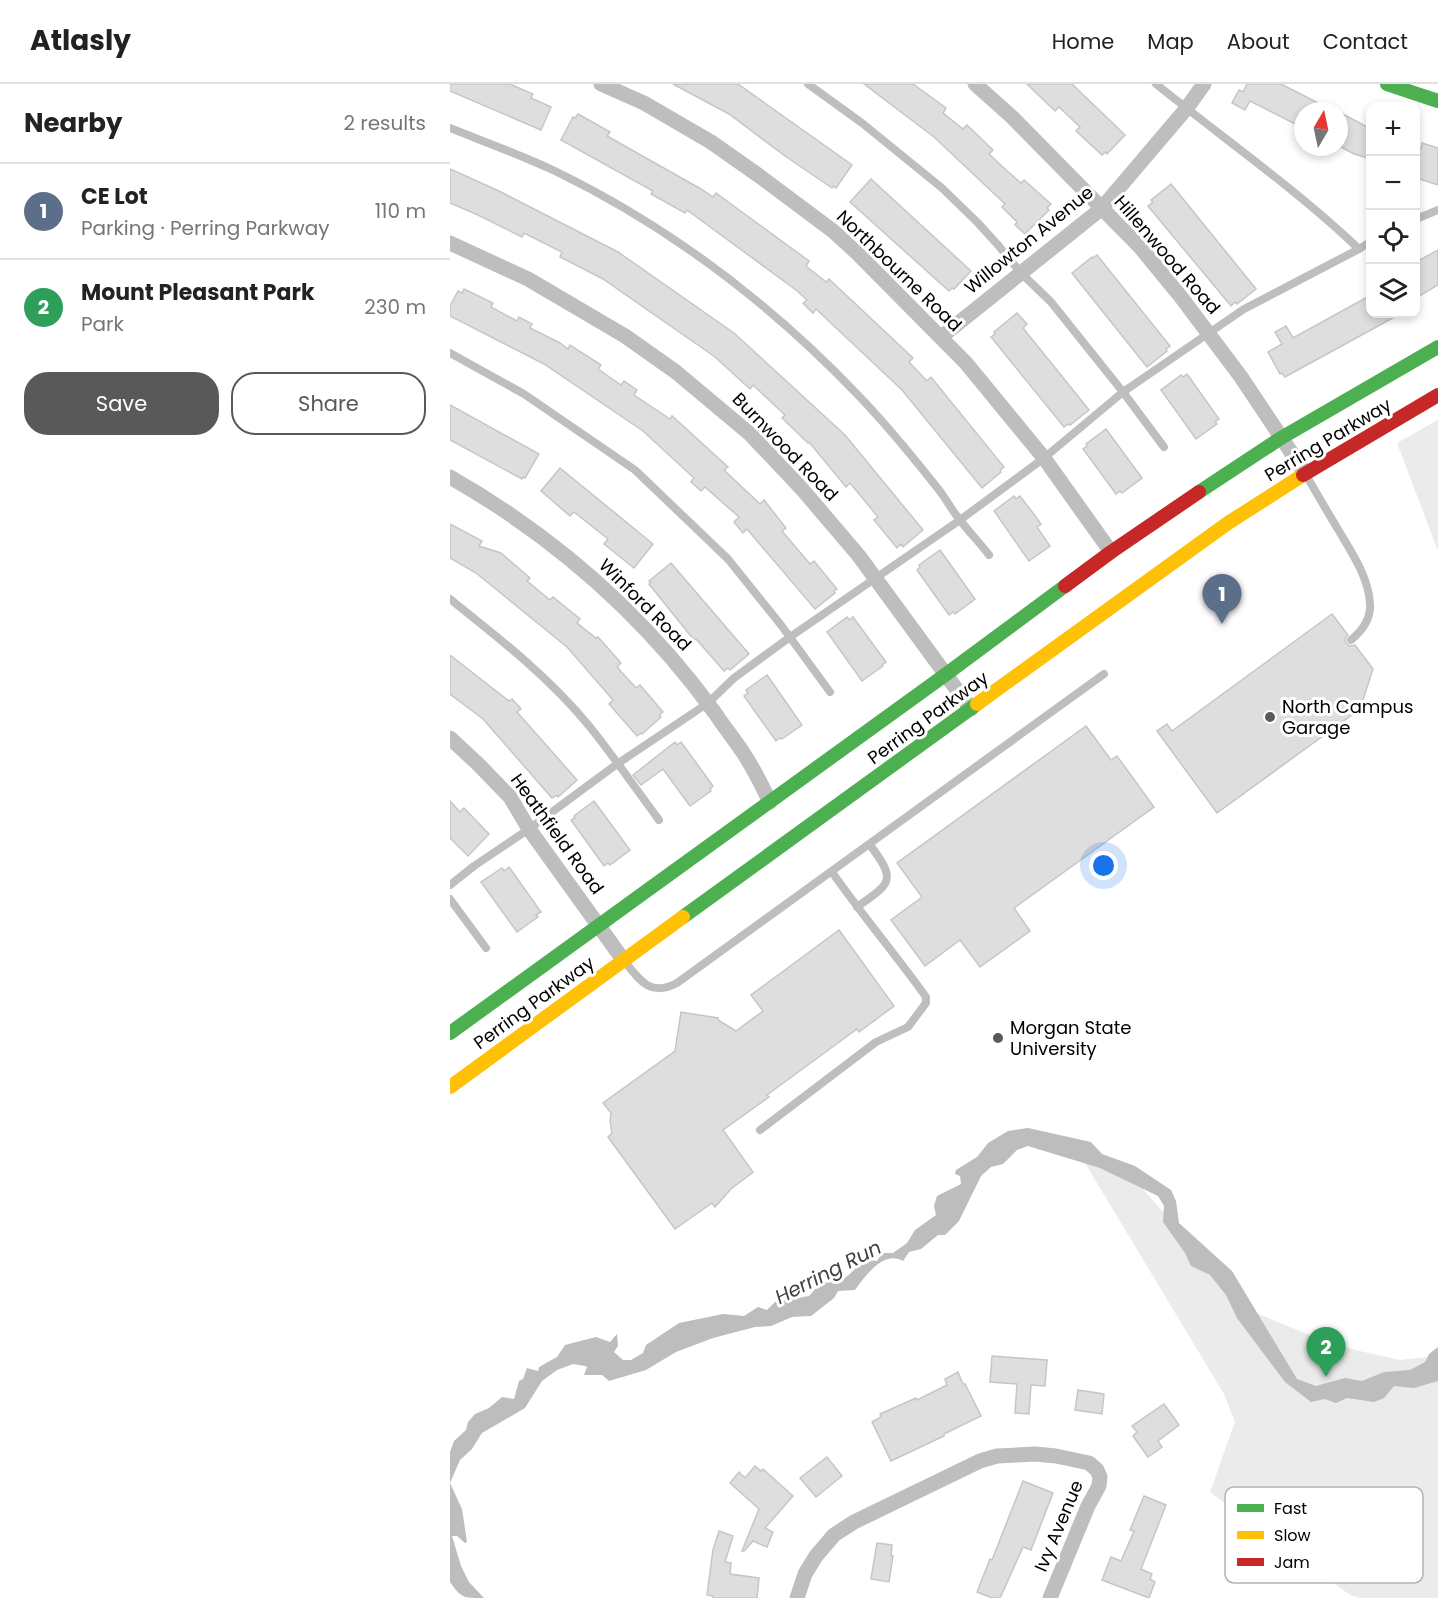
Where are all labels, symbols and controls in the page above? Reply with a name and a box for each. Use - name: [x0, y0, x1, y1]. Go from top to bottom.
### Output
- text: Atlasly: [30, 21, 131, 60]
- text: Home: [1052, 27, 1114, 56]
- text: Map: [1147, 27, 1194, 56]
- text: About: [1227, 27, 1290, 56]
- text: Contact: [1323, 27, 1408, 56]
- north arrow: [1294, 102, 1348, 156]
- map controls: [1366, 102, 1420, 318]
- button: +: [1366, 102, 1420, 156]
- text: Nearby: [24, 105, 122, 141]
- text: 2 results: [343, 109, 426, 137]
- button: −: [1366, 156, 1420, 210]
- street label: Willowton Avenue: [959, 180, 1098, 299]
- text: CE Lot: [81, 181, 148, 212]
- street label: Hillenwood Road: [1109, 190, 1226, 319]
- text: 1: [40, 197, 47, 225]
- text: 110 m: [375, 197, 426, 225]
- street label: Northbourne Road: [831, 204, 967, 337]
- button: locate: [1366, 210, 1420, 264]
- text: Parking · Perring Parkway: [81, 214, 330, 242]
- button: layers: [1366, 264, 1420, 318]
- text: Mount Pleasant Park: [81, 277, 315, 308]
- text: 2: [38, 293, 49, 321]
- text: 230 m: [364, 293, 426, 321]
- text: Park: [81, 310, 124, 338]
- button: Save: [24, 372, 219, 435]
- button: Share: [231, 372, 426, 435]
- street label: Burnwood Road: [727, 387, 844, 507]
- street label: Perring Parkway: [1260, 392, 1396, 487]
- street label: Winford Road: [594, 553, 697, 656]
- pin: 1: [1202, 574, 1242, 624]
- street label: Perring Parkway: [862, 665, 993, 770]
- place label: North Campus Garage: [1282, 694, 1413, 740]
- marker: North Campus Garage: [1263, 710, 1277, 724]
- street label: Heathfield Road: [505, 768, 610, 899]
- your location: [1089, 851, 1118, 880]
- street label: Perring Parkway: [468, 950, 599, 1055]
- place label: Morgan State University: [1010, 1015, 1131, 1061]
- marker: Morgan State University: [991, 1031, 1005, 1045]
- water label: Herring Run: [770, 1233, 886, 1311]
- pin: 2: [1306, 1328, 1346, 1377]
- street label: Ivy Avenue: [1028, 1476, 1089, 1575]
- legend: [1225, 1487, 1423, 1583]
- text: Fast: [1274, 1497, 1307, 1520]
- text: Slow: [1274, 1524, 1311, 1547]
- text: Jam: [1274, 1551, 1310, 1574]

